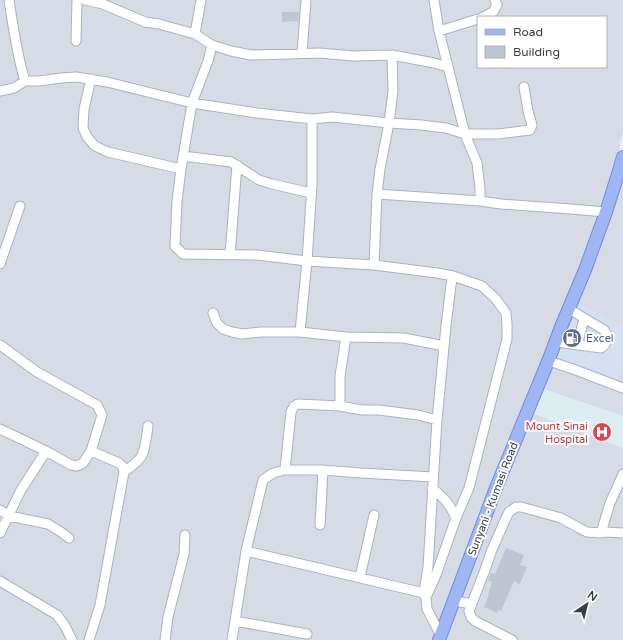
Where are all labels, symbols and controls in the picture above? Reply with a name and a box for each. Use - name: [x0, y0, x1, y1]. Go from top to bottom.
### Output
- legend: [477, 16, 607, 68]
- text: Road: [513, 25, 543, 39]
- text: Building: [513, 45, 560, 59]
- fuel station icon: Excel: [561, 327, 583, 349]
- place label: Excel: [586, 332, 614, 345]
- place label: Mount Sinai Hospital: [525, 420, 588, 446]
- hospital icon: Mount Sinai Hospital: [591, 421, 613, 443]
- street label: Sunyani - Kumasi Road: [465, 440, 521, 558]
- north arrow: [567, 584, 607, 624]
- text: N: [585, 588, 600, 604]

